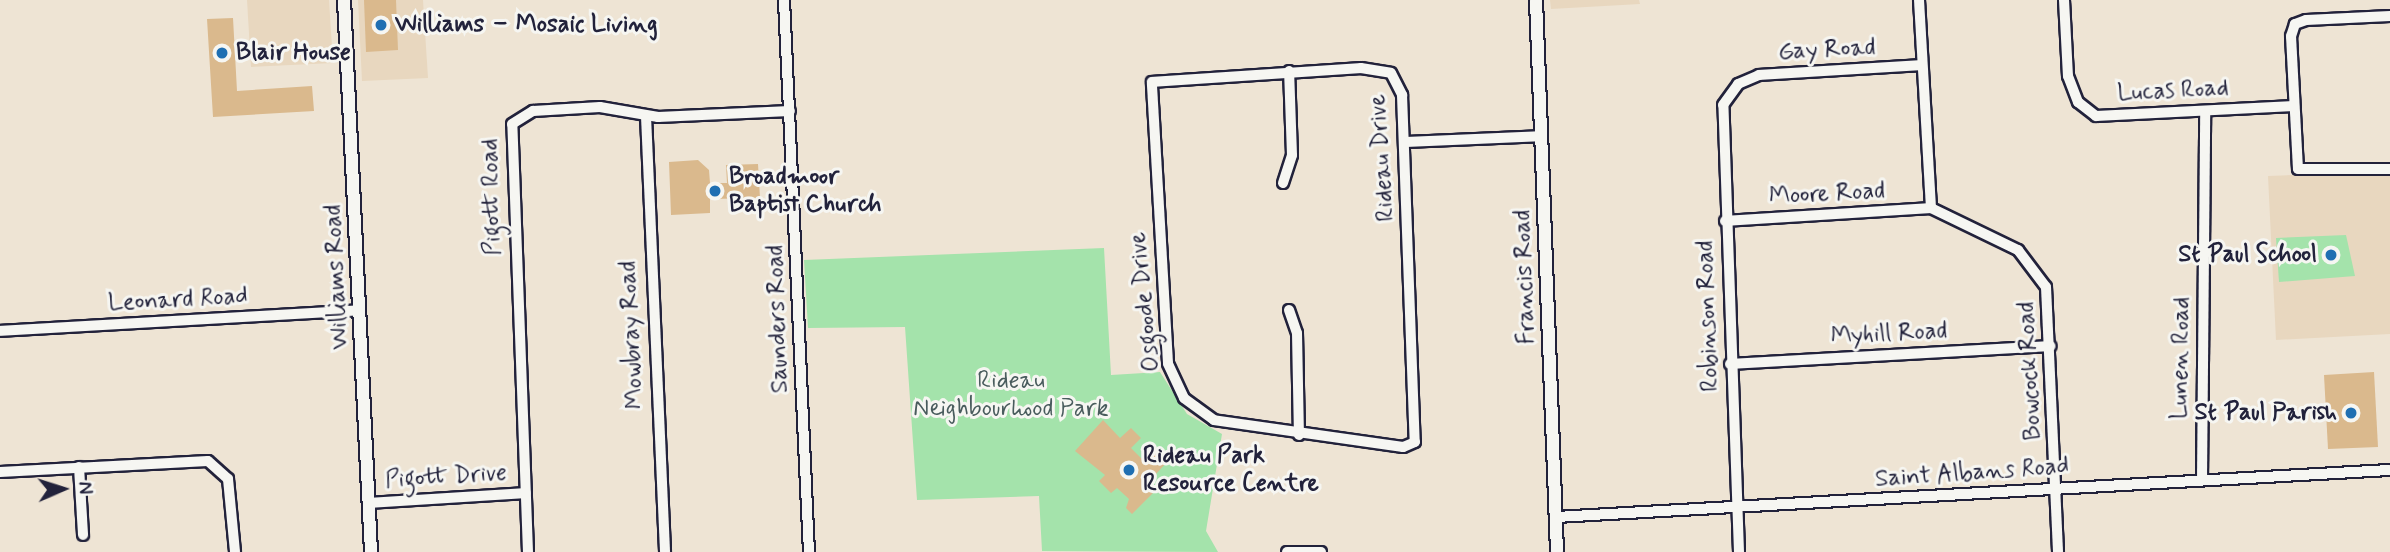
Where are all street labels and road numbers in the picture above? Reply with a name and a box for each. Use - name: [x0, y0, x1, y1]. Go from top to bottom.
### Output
- street label: Gay Road: [1779, 33, 1875, 67]
- street label: Lucas Road: [2116, 74, 2230, 108]
- street label: Rideau Drive: [1363, 94, 1401, 222]
- street label: Pigott Road: [476, 138, 508, 256]
- street label: Moore Road: [1769, 177, 1885, 211]
- street label: Williams Road: [319, 204, 355, 350]
- street label: Francis Road: [1508, 210, 1542, 344]
- street label: Osgoode Drive: [1123, 231, 1167, 373]
- street label: Robinson Road: [1691, 240, 1725, 392]
- street label: Saunders Road: [761, 245, 795, 393]
- street label: Mowbray Road: [614, 260, 650, 410]
- street label: Leonard Road: [107, 282, 249, 318]
- street label: Lunen Road: [2166, 296, 2196, 420]
- street label: Bowcock Road: [2012, 302, 2048, 440]
- street label: Myhill Road: [1831, 317, 1947, 351]
- street label: Saint Albans Road: [1874, 452, 2070, 494]
- street label: Pigott Drive: [384, 458, 508, 496]

